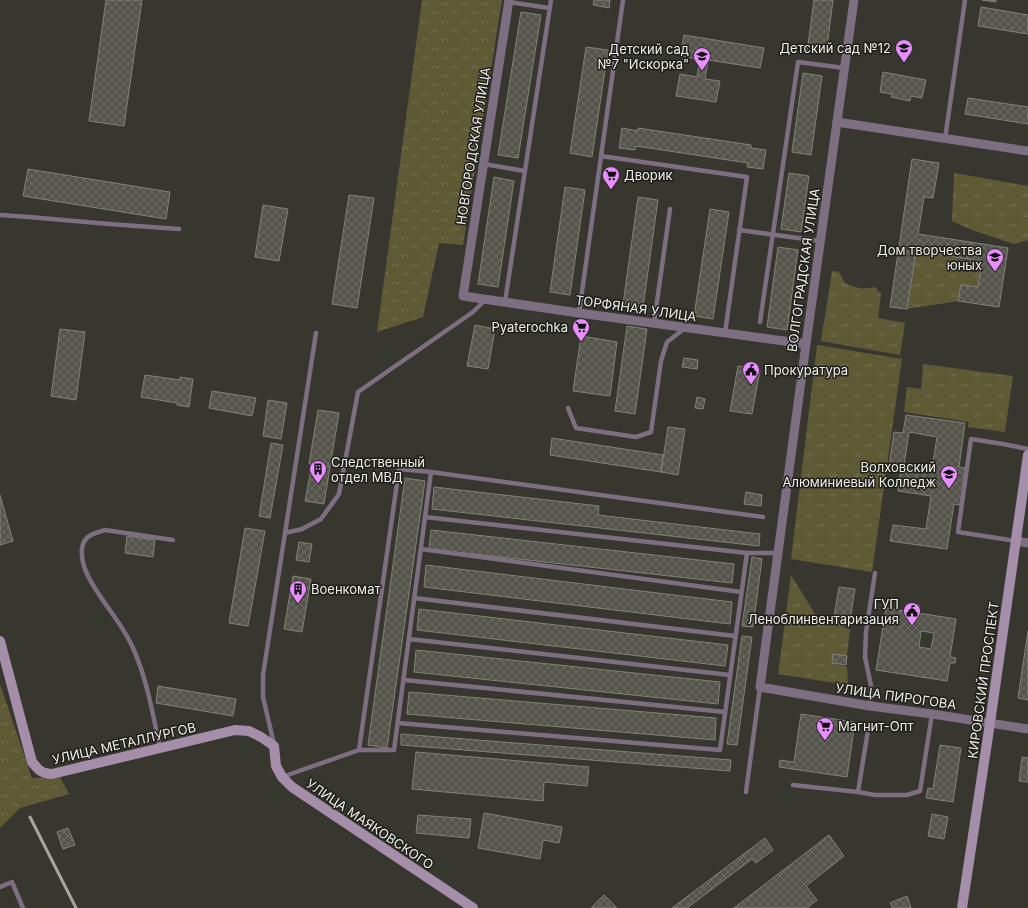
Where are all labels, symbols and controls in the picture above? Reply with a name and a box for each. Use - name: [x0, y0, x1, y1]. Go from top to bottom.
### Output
- school or university icon: Детский cад №12: [894, 38, 914, 63]
- place label: Детский cад №12: [779, 40, 891, 56]
- place label: Детский cад №7 "Искорка": [598, 41, 689, 72]
- school or university icon: Детский cад №7 "Искорка": [692, 46, 712, 71]
- street label: НОВГОРОДСКАЯ УЛИЦА: [453, 66, 493, 226]
- supermarket icon: Дворик: [601, 165, 621, 190]
- place label: Дворик: [624, 167, 672, 183]
- street label: ВОЛГОГРАДСКАЯ УЛИЦА: [784, 187, 822, 353]
- place label: Дом творчества юных: [877, 242, 982, 273]
- school or university icon: Дом творчества юных: [985, 247, 1005, 272]
- street label: ТОРФЯНАЯ УЛИЦА: [574, 292, 698, 324]
- supermarket icon: Pyaterochka: [571, 317, 591, 342]
- place label: Pyaterochka: [491, 319, 568, 335]
- public building icon: Прокуратура: [741, 360, 761, 385]
- place label: Прокуратура: [764, 362, 848, 378]
- place label: Следственный отдел МВД: [331, 454, 425, 485]
- building icon: Следственный отдел МВД: [308, 459, 328, 484]
- place label: Волховский Алюминиевый Колледж: [782, 459, 936, 490]
- school or university icon: Волховский Алюминиевый Колледж: [939, 464, 959, 489]
- building icon: Военкомат: [288, 579, 308, 604]
- place label: Военкомат: [311, 581, 380, 597]
- place label: ГУП Леноблинвентаризация: [748, 596, 899, 627]
- street label: КИРОВСКИЙ ПРОСПЕКТ: [964, 600, 1002, 760]
- public building icon: ГУП Леноблинвентаризация: [902, 601, 922, 626]
- street label: УЛИЦА ПИРОГОВА: [835, 680, 958, 712]
- supermarket icon: Магнит-Опт: [815, 716, 835, 741]
- place label: Магнит-Опт: [838, 718, 913, 734]
- street label: УЛИЦА МЕТАЛЛУРГОВ: [51, 719, 197, 767]
- street label: УЛИЦА МАЯКОВСКОГО: [303, 775, 437, 873]

